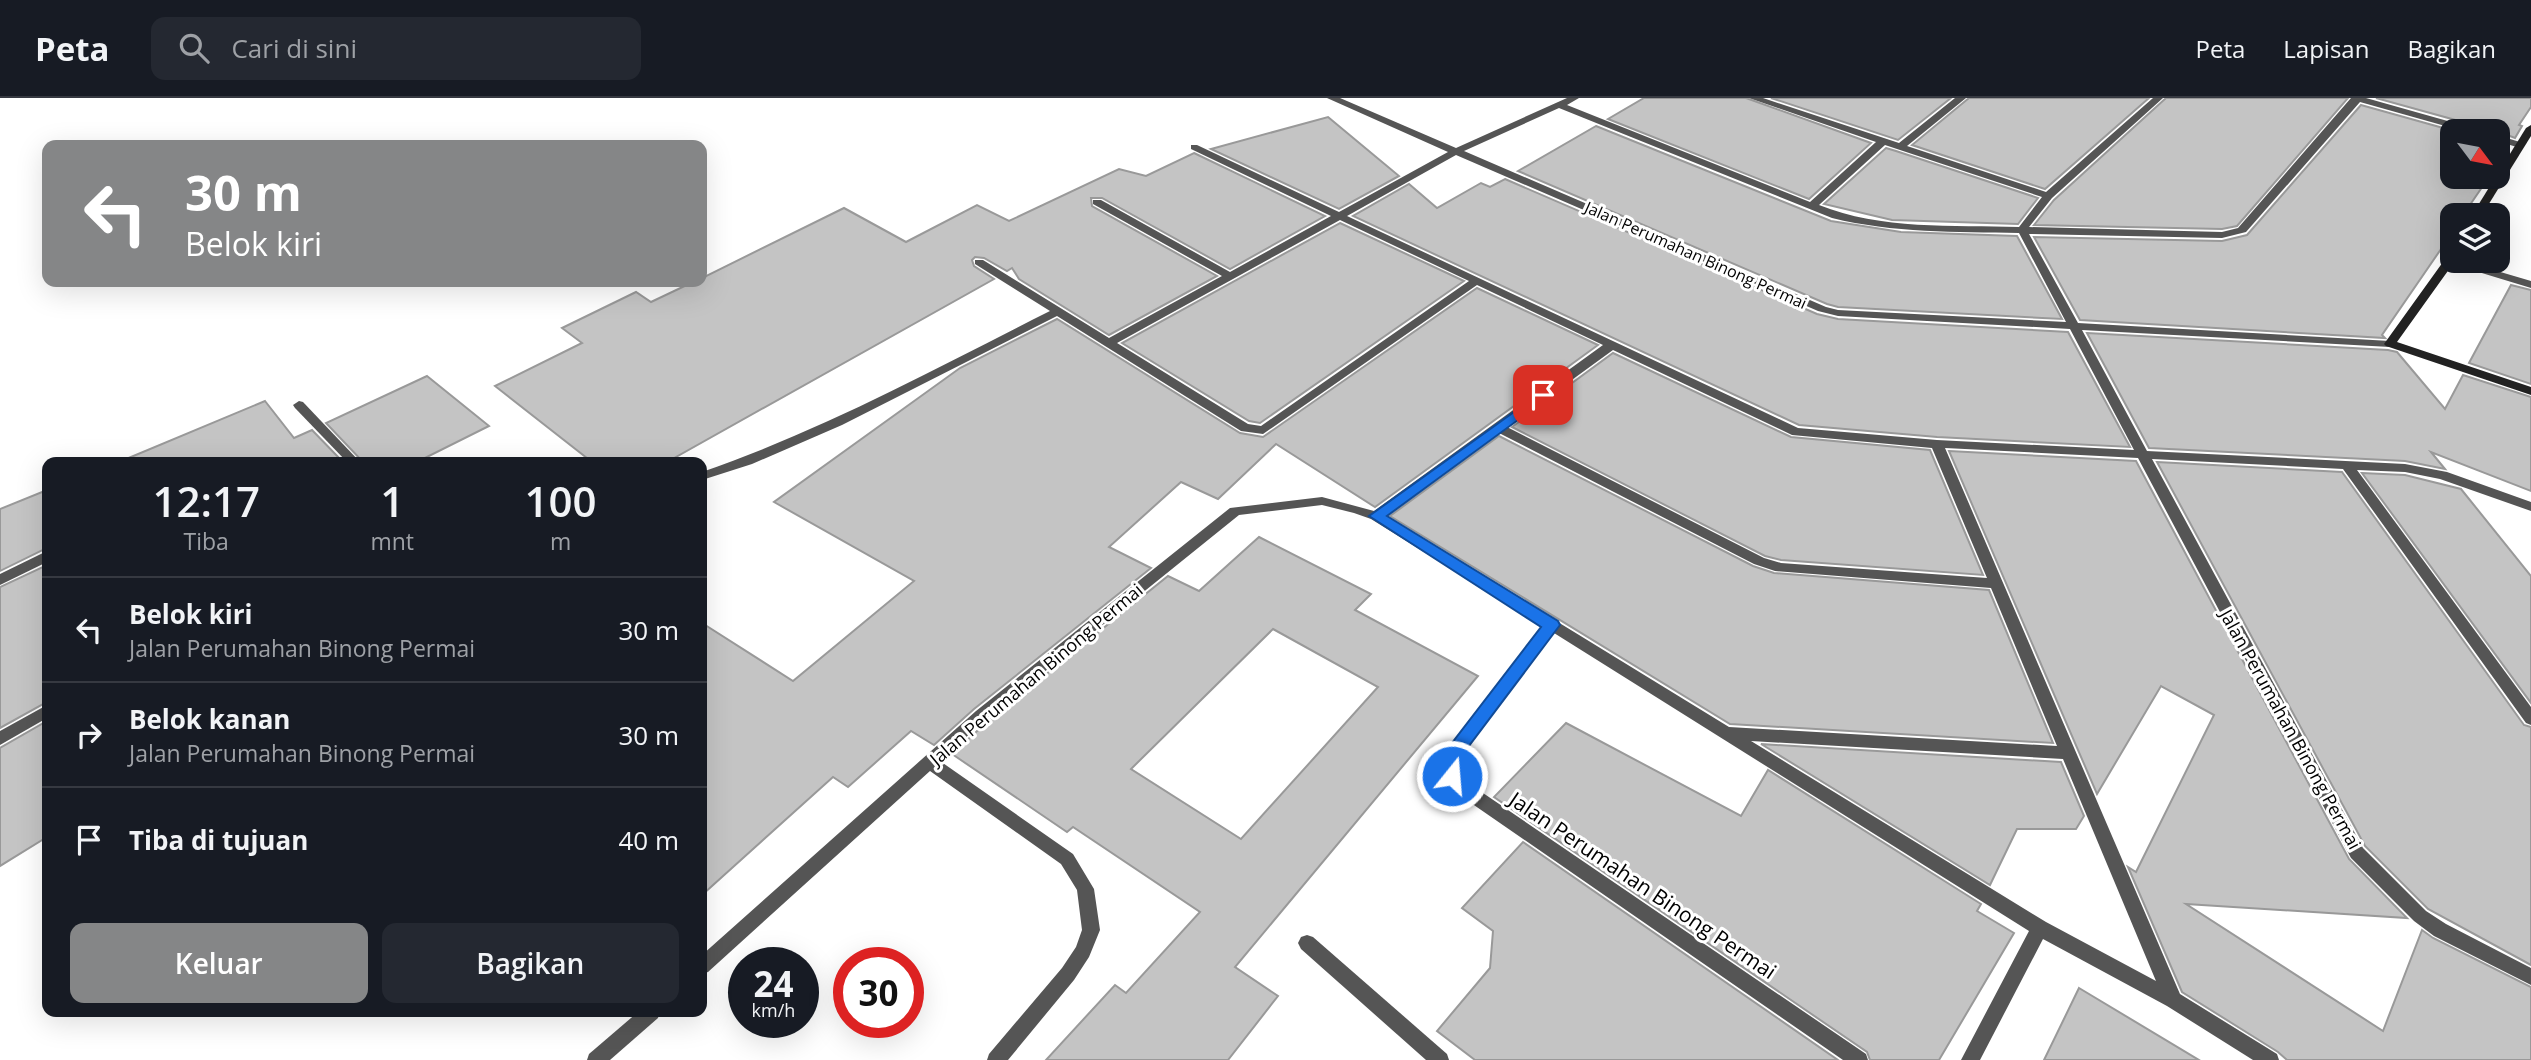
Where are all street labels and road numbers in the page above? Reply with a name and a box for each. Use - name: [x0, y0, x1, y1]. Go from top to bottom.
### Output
- street label: Jalan Perumahan Binong Permai: [1580, 195, 1810, 314]
- street label: Jalan Perumahan Binong Permai: [923, 578, 1147, 772]
- street label: Jalan Perumahan Binong Permai: [2214, 603, 2367, 853]
- street label: Jalan Perumahan Binong Permai: [1503, 784, 1782, 985]

